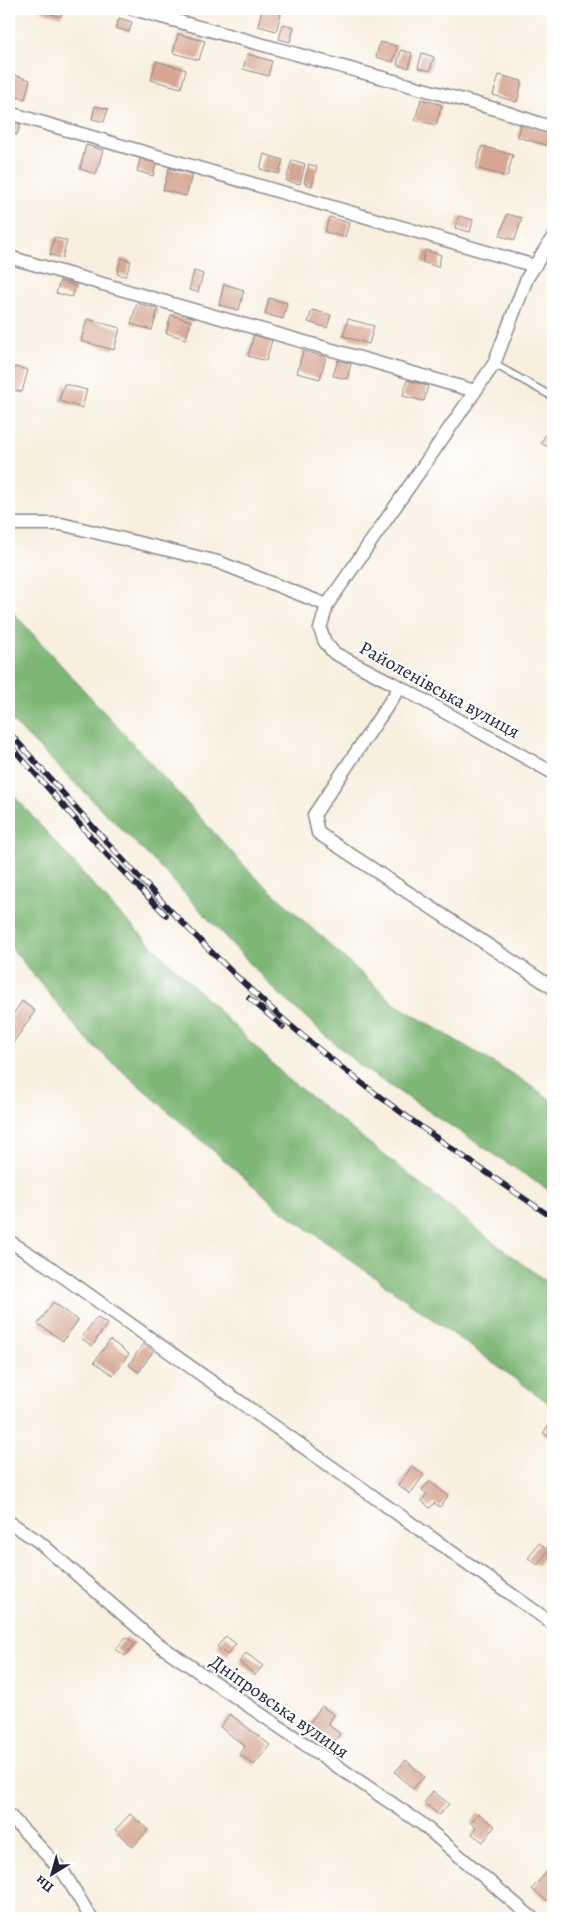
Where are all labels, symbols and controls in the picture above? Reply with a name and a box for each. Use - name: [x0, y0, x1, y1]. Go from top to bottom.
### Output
- street label: Райоленівська вулиця: [355, 635, 524, 745]
- street label: Дніпровська вулиця: [205, 1649, 354, 1765]
- north arrow: [28, 1850, 78, 1900]
- text: Пн: [31, 1871, 58, 1897]

